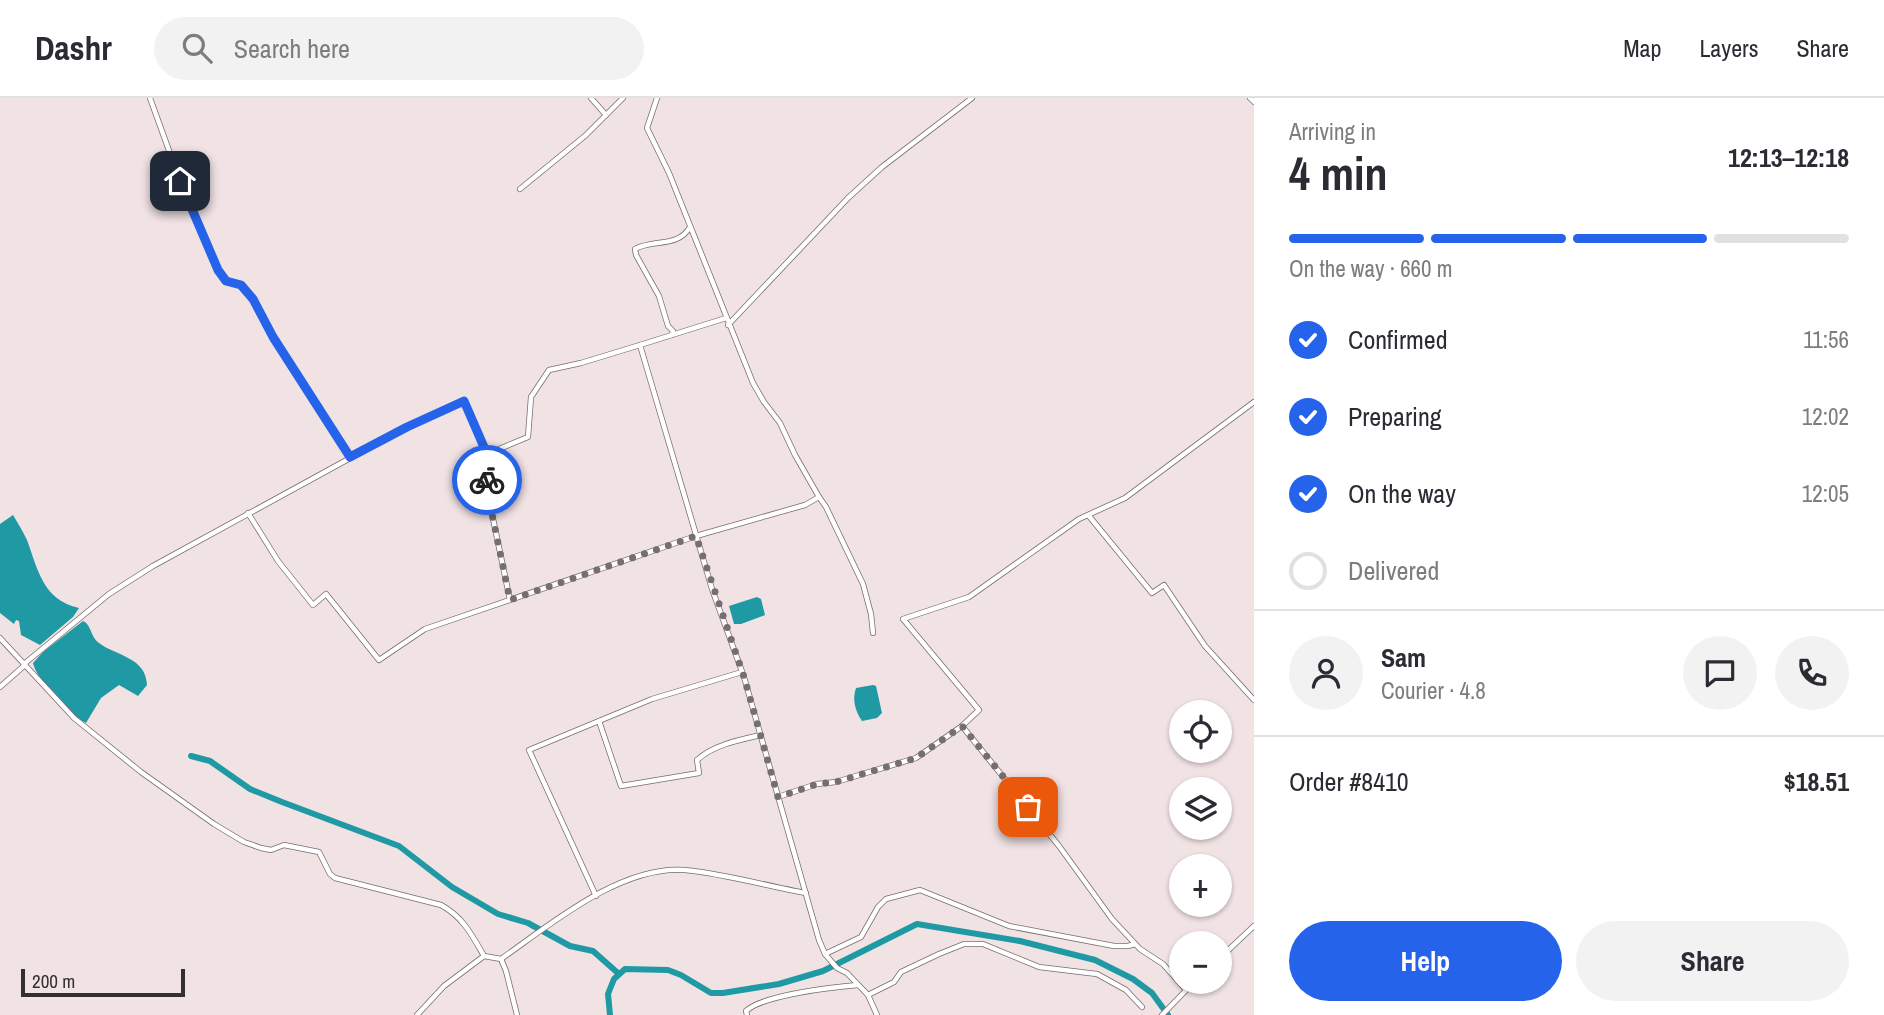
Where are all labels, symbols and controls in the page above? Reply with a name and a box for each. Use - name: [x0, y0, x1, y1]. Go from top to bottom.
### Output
- search box: [154, 17, 644, 80]
- text: Dashr: [35, 26, 112, 70]
- icon: search: [178, 29, 216, 67]
- text: Search here: [234, 31, 350, 66]
- text: Map: [1623, 32, 1661, 64]
- text: Layers: [1699, 32, 1758, 64]
- text: Share: [1796, 32, 1849, 64]
- text: Arriving in: [1289, 116, 1376, 147]
- text: 12:13–12:18: [1728, 140, 1849, 175]
- text: 4 min: [1289, 142, 1388, 204]
- pin: [150, 151, 210, 211]
- icon: home: [161, 162, 199, 200]
- text: On the way · 660 m: [1289, 253, 1453, 284]
- icon: check: [1289, 321, 1327, 359]
- text: Confirmed: [1348, 322, 1448, 357]
- text: 11:56: [1803, 324, 1849, 355]
- icon: check: [1289, 398, 1327, 436]
- text: Preparing: [1348, 399, 1442, 434]
- text: 12:02: [1802, 401, 1849, 432]
- courier: [452, 445, 522, 515]
- icon: bike: [468, 461, 506, 499]
- icon: check: [1289, 475, 1327, 513]
- text: On the way: [1348, 476, 1456, 511]
- text: 12:05: [1802, 478, 1849, 509]
- text: Delivered: [1348, 553, 1439, 588]
- button: person: [1289, 636, 1363, 710]
- button: chat: [1683, 636, 1757, 710]
- button: phone: [1775, 636, 1849, 710]
- text: Sam: [1381, 640, 1426, 675]
- text: Courier · 4.8: [1381, 675, 1486, 706]
- map controls: [1169, 700, 1232, 994]
- button: locate: [1169, 700, 1232, 763]
- text: Order #8410: [1289, 764, 1409, 799]
- text: $18.51: [1784, 764, 1849, 799]
- pin: [998, 777, 1058, 837]
- button: layers: [1169, 777, 1232, 840]
- icon: bag: [1009, 788, 1047, 826]
- button: +: [1169, 854, 1232, 917]
- button: Help: [1289, 921, 1562, 1001]
- button: Share: [1576, 921, 1849, 1001]
- button: −: [1169, 931, 1232, 994]
- scale bar: [21, 966, 186, 998]
- text: 200 m: [32, 968, 75, 994]

